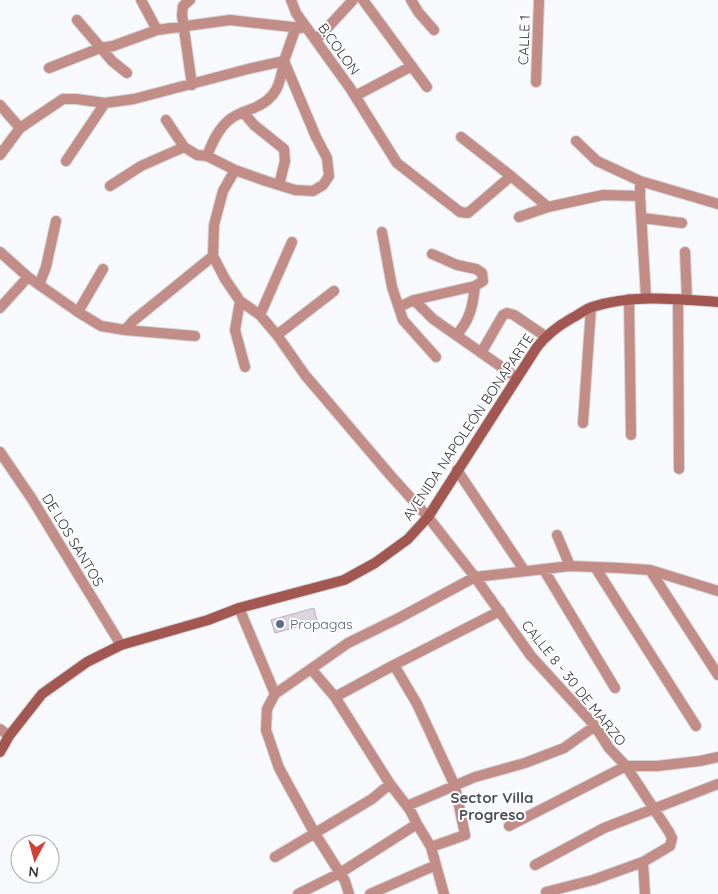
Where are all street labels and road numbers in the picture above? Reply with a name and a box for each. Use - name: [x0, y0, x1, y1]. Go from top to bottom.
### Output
- street label: CALLE 1: [514, 15, 534, 65]
- street label: B.COLON: [314, 20, 364, 78]
- street label: AVENIDA NAPOLEÓN BONAPARTE: [399, 330, 537, 524]
- street label: DE LOS SANTOS: [38, 490, 108, 590]
- street label: CALLE 8 - 30 DE MARZO: [518, 617, 630, 750]

